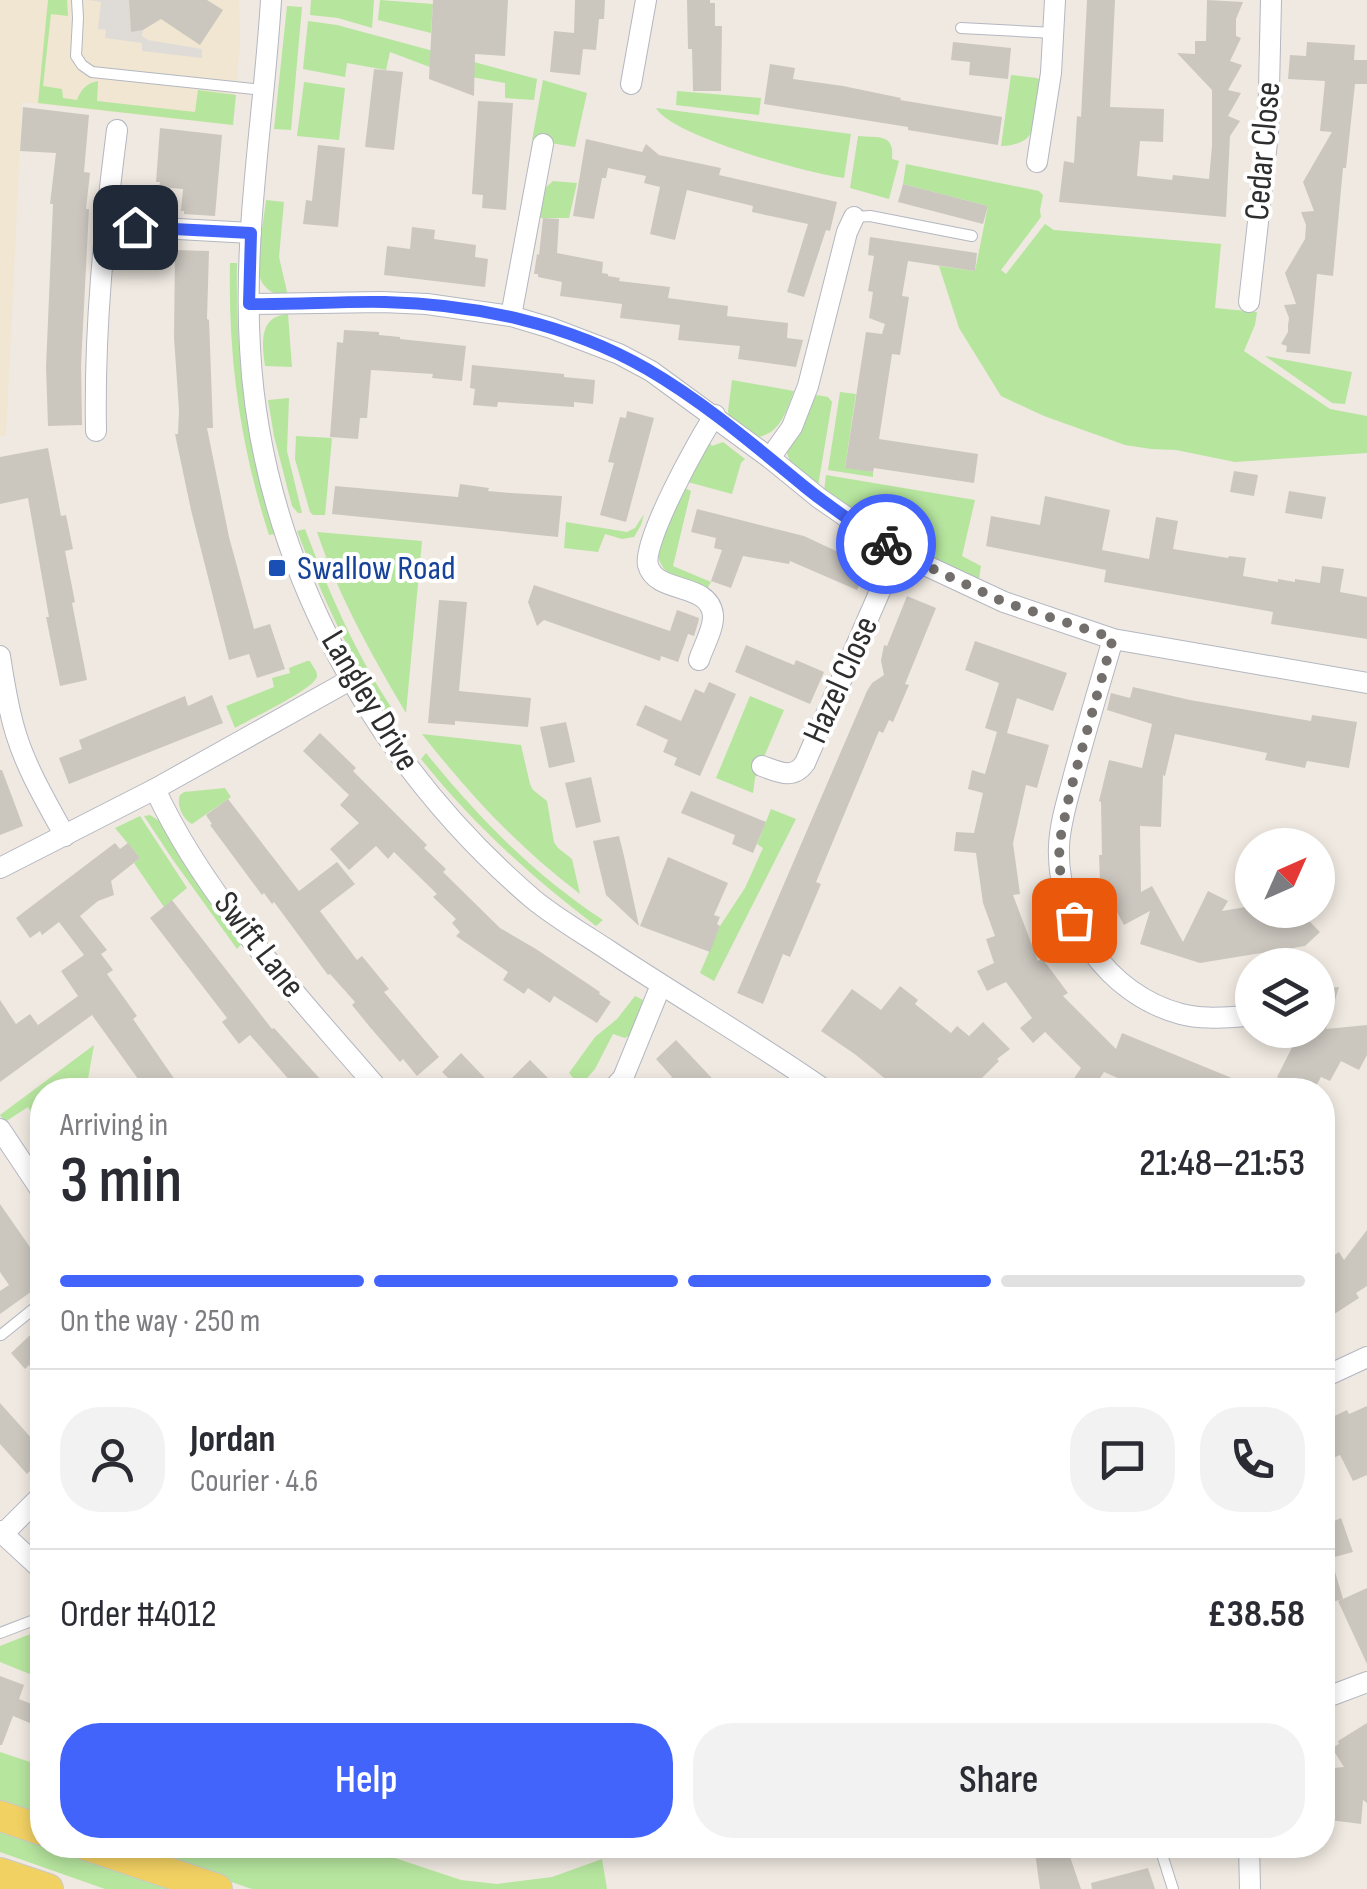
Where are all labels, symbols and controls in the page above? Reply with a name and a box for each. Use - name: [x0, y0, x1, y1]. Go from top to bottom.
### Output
- street label: Cedar Close: [1236, 80, 1290, 222]
- pin: [93, 185, 178, 270]
- icon: home: [108, 200, 163, 255]
- courier: [836, 494, 936, 594]
- icon: bike: [859, 517, 914, 572]
- place label: Swallow Road: [297, 547, 456, 590]
- marker: Swallow Road: [266, 557, 288, 579]
- street label: Hazel Close: [794, 610, 888, 750]
- street label: Langley Drive: [311, 623, 429, 779]
- north arrow: [1235, 828, 1335, 928]
- map controls: [1235, 828, 1335, 1048]
- pin: [1032, 878, 1117, 963]
- street label: Swift Lane: [204, 883, 314, 1007]
- icon: bag: [1047, 893, 1102, 948]
- button: layers: [1235, 948, 1335, 1048]
- text: Arriving in: [60, 1106, 168, 1145]
- text: 21:48–21:53: [1139, 1141, 1305, 1186]
- text: 3 min: [60, 1143, 182, 1221]
- text: On the way · 250 m: [60, 1302, 260, 1341]
- button: person: [60, 1407, 165, 1512]
- button: chat: [1070, 1407, 1175, 1512]
- button: phone: [1200, 1407, 1305, 1512]
- text: Jordan: [190, 1417, 275, 1462]
- text: Courier · 4.6: [190, 1462, 318, 1501]
- text: Order #4012: [60, 1592, 217, 1637]
- text: £38.58: [1207, 1592, 1305, 1637]
- button: Help: [60, 1723, 673, 1838]
- button: Share: [693, 1723, 1305, 1838]

